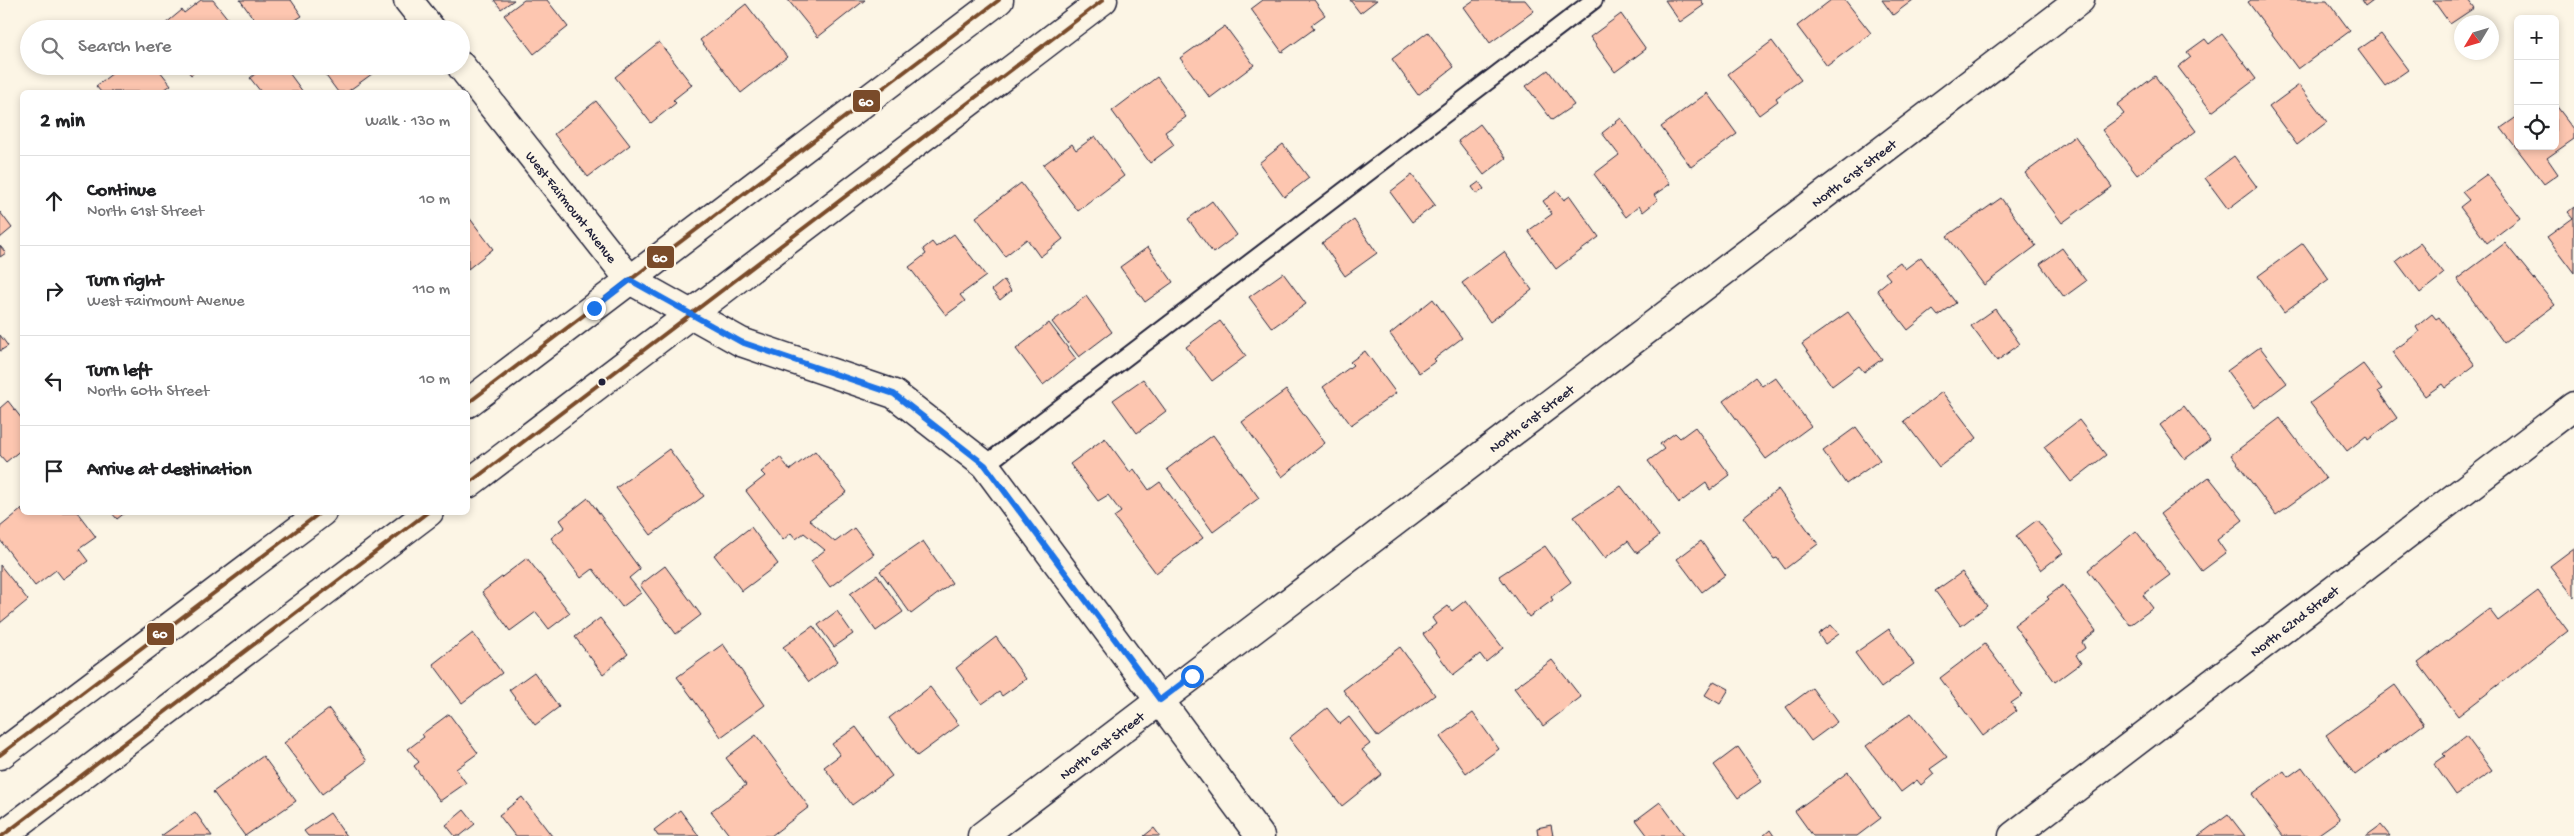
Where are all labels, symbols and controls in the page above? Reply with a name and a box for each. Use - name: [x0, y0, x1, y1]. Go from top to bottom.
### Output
- north arrow: [2454, 15, 2499, 60]
- map controls: [2514, 15, 2559, 150]
- button: +: [2514, 15, 2559, 60]
- search box: [20, 20, 470, 75]
- icon: search: [38, 34, 66, 62]
- text: Search here: [78, 36, 172, 59]
- button: −: [2514, 60, 2559, 105]
- line badge: 60: [852, 89, 881, 113]
- text: 60: [858, 95, 874, 112]
- button: locate: [2514, 105, 2559, 150]
- text: 2 min: [40, 110, 85, 135]
- text: Walk · 130 m: [365, 113, 450, 132]
- street label: North 61st Street: [1809, 136, 1902, 212]
- street label: West Fairmount Avenue: [521, 149, 620, 268]
- text: Continue: [87, 180, 156, 203]
- icon: ahead: [40, 187, 68, 215]
- text: 10 m: [419, 191, 450, 210]
- text: North 61st Street: [87, 203, 204, 222]
- line badge: 60: [646, 245, 675, 269]
- text: 60: [652, 251, 668, 268]
- text: Turn right: [87, 270, 163, 293]
- icon: right: [40, 277, 68, 305]
- text: 110 m: [413, 281, 450, 300]
- text: West Fairmount Avenue: [87, 293, 245, 312]
- route end: [583, 297, 606, 320]
- text: Turn left: [87, 360, 151, 383]
- icon: left: [40, 367, 68, 395]
- text: 10 m: [419, 371, 450, 390]
- unlabelled marker: [597, 377, 607, 387]
- street label: North 61st Street: [1487, 381, 1579, 458]
- text: North 60th Street: [87, 383, 209, 402]
- icon: arrive: [40, 457, 68, 485]
- text: Arrive at destination: [87, 459, 251, 482]
- street label: North 62nd Street: [2248, 582, 2344, 662]
- line badge: 60: [146, 622, 175, 646]
- text: 60: [152, 627, 168, 644]
- route start: [1181, 665, 1204, 688]
- street label: North 61st Street: [1057, 709, 1150, 785]

